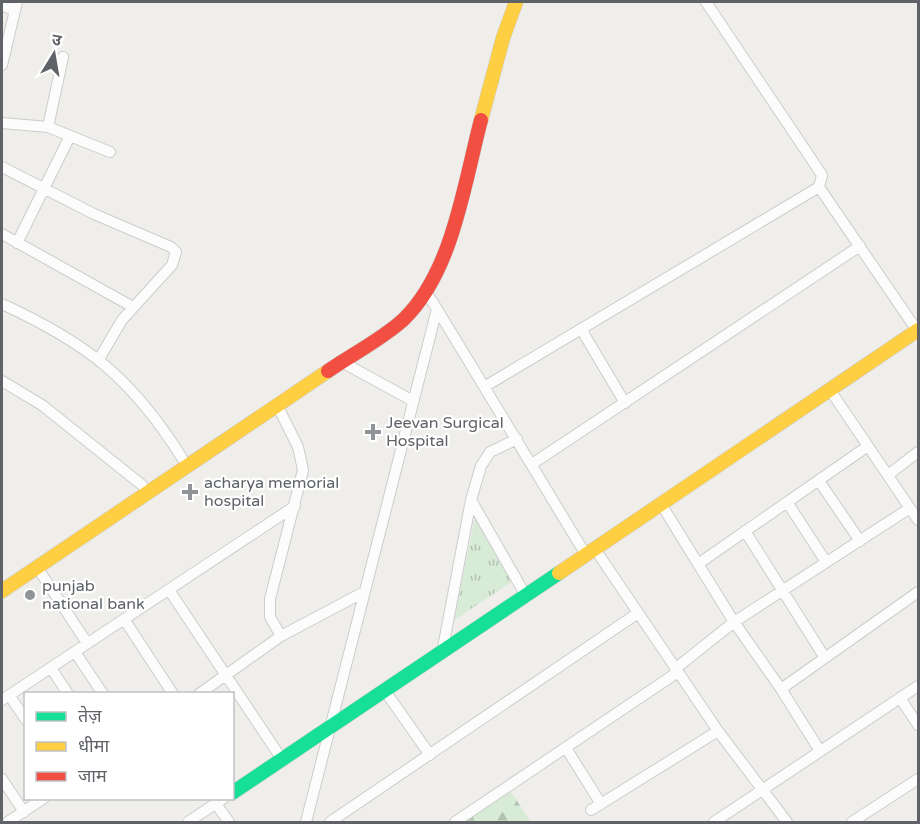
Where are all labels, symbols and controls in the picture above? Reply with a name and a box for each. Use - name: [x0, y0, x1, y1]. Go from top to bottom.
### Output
- north arrow: [24, 24, 84, 84]
- text: उ: [50, 30, 64, 51]
- place label: Jeevan Surgical Hospital: [386, 413, 504, 451]
- marker: Jeevan Surgical Hospital: [364, 423, 382, 441]
- place label: acharya memorial hospital: [204, 473, 339, 511]
- marker: acharya memorial hospital: [181, 483, 199, 501]
- place label: punjab national bank: [42, 576, 145, 614]
- marker: punjab national bank: [23, 588, 37, 602]
- legend: [24, 692, 234, 800]
- text: तेज़: [78, 705, 102, 727]
- text: धीमा: [78, 735, 109, 757]
- text: जाम: [78, 765, 108, 787]

